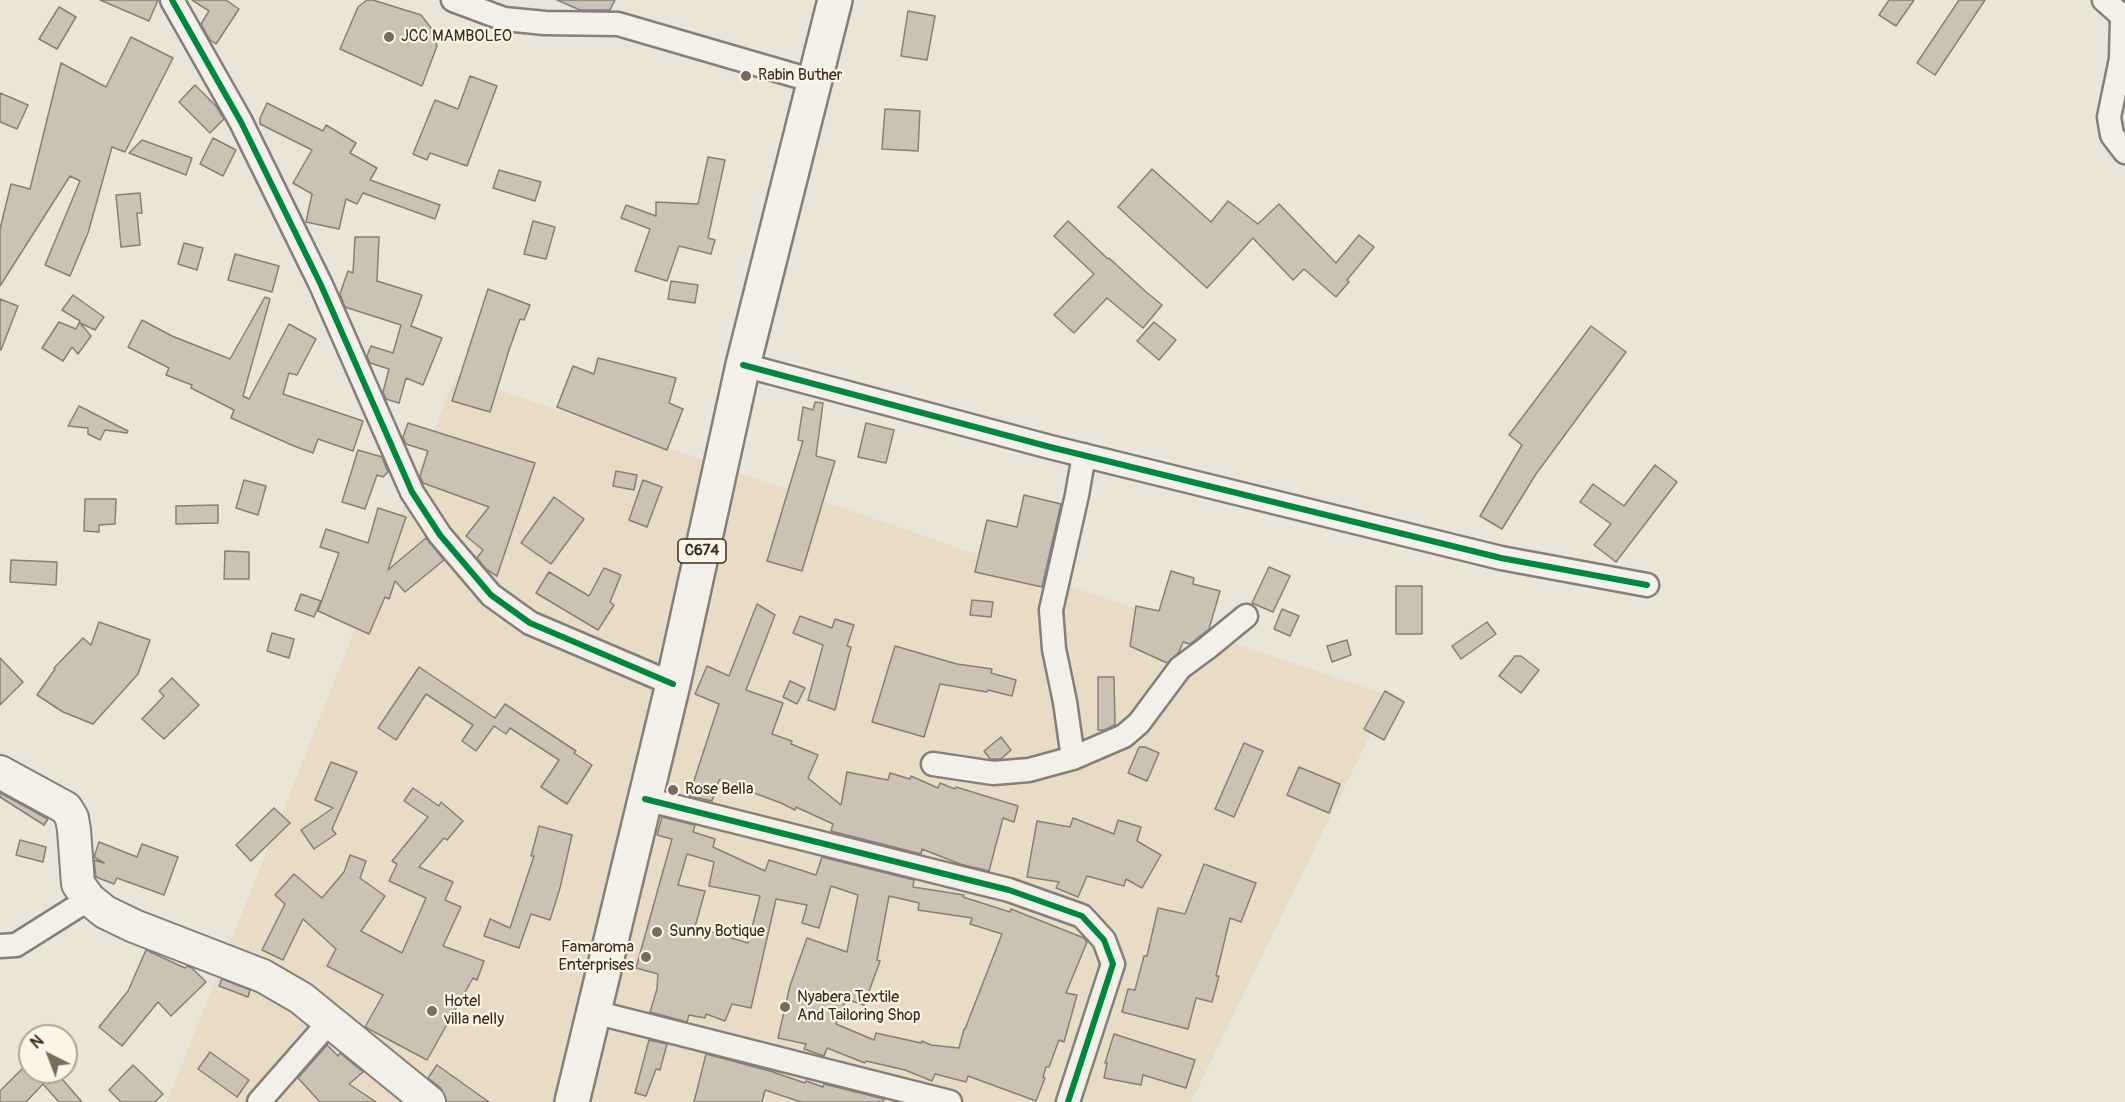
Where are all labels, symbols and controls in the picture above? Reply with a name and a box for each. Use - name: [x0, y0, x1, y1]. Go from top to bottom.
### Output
- place label: JCC MAMBOLEO: [401, 27, 512, 47]
- marker: JCC MAMBOLEO: [382, 30, 396, 44]
- place label: Rabin Buther: [758, 66, 842, 86]
- marker: Rabin Buther: [739, 69, 753, 83]
- road number: C674: [678, 539, 726, 563]
- place label: Rose Bella: [685, 780, 753, 800]
- marker: Rose Bella: [666, 783, 680, 797]
- place label: Sunny Botique: [669, 922, 765, 942]
- marker: Sunny Botique: [650, 925, 664, 939]
- place label: Famaroma Enterprises: [558, 938, 634, 976]
- marker: Famaroma Enterprises: [639, 950, 653, 964]
- place label: Nyabera Textile And Tailoring Shop: [797, 988, 920, 1026]
- place label: Hotel villa nelly: [444, 992, 504, 1030]
- marker: Nyabera Textile And Tailoring Shop: [778, 1000, 792, 1014]
- marker: Hotel villa nelly: [425, 1004, 439, 1018]
- north arrow: [18, 1024, 78, 1084]
- text: N: [27, 1031, 48, 1053]

